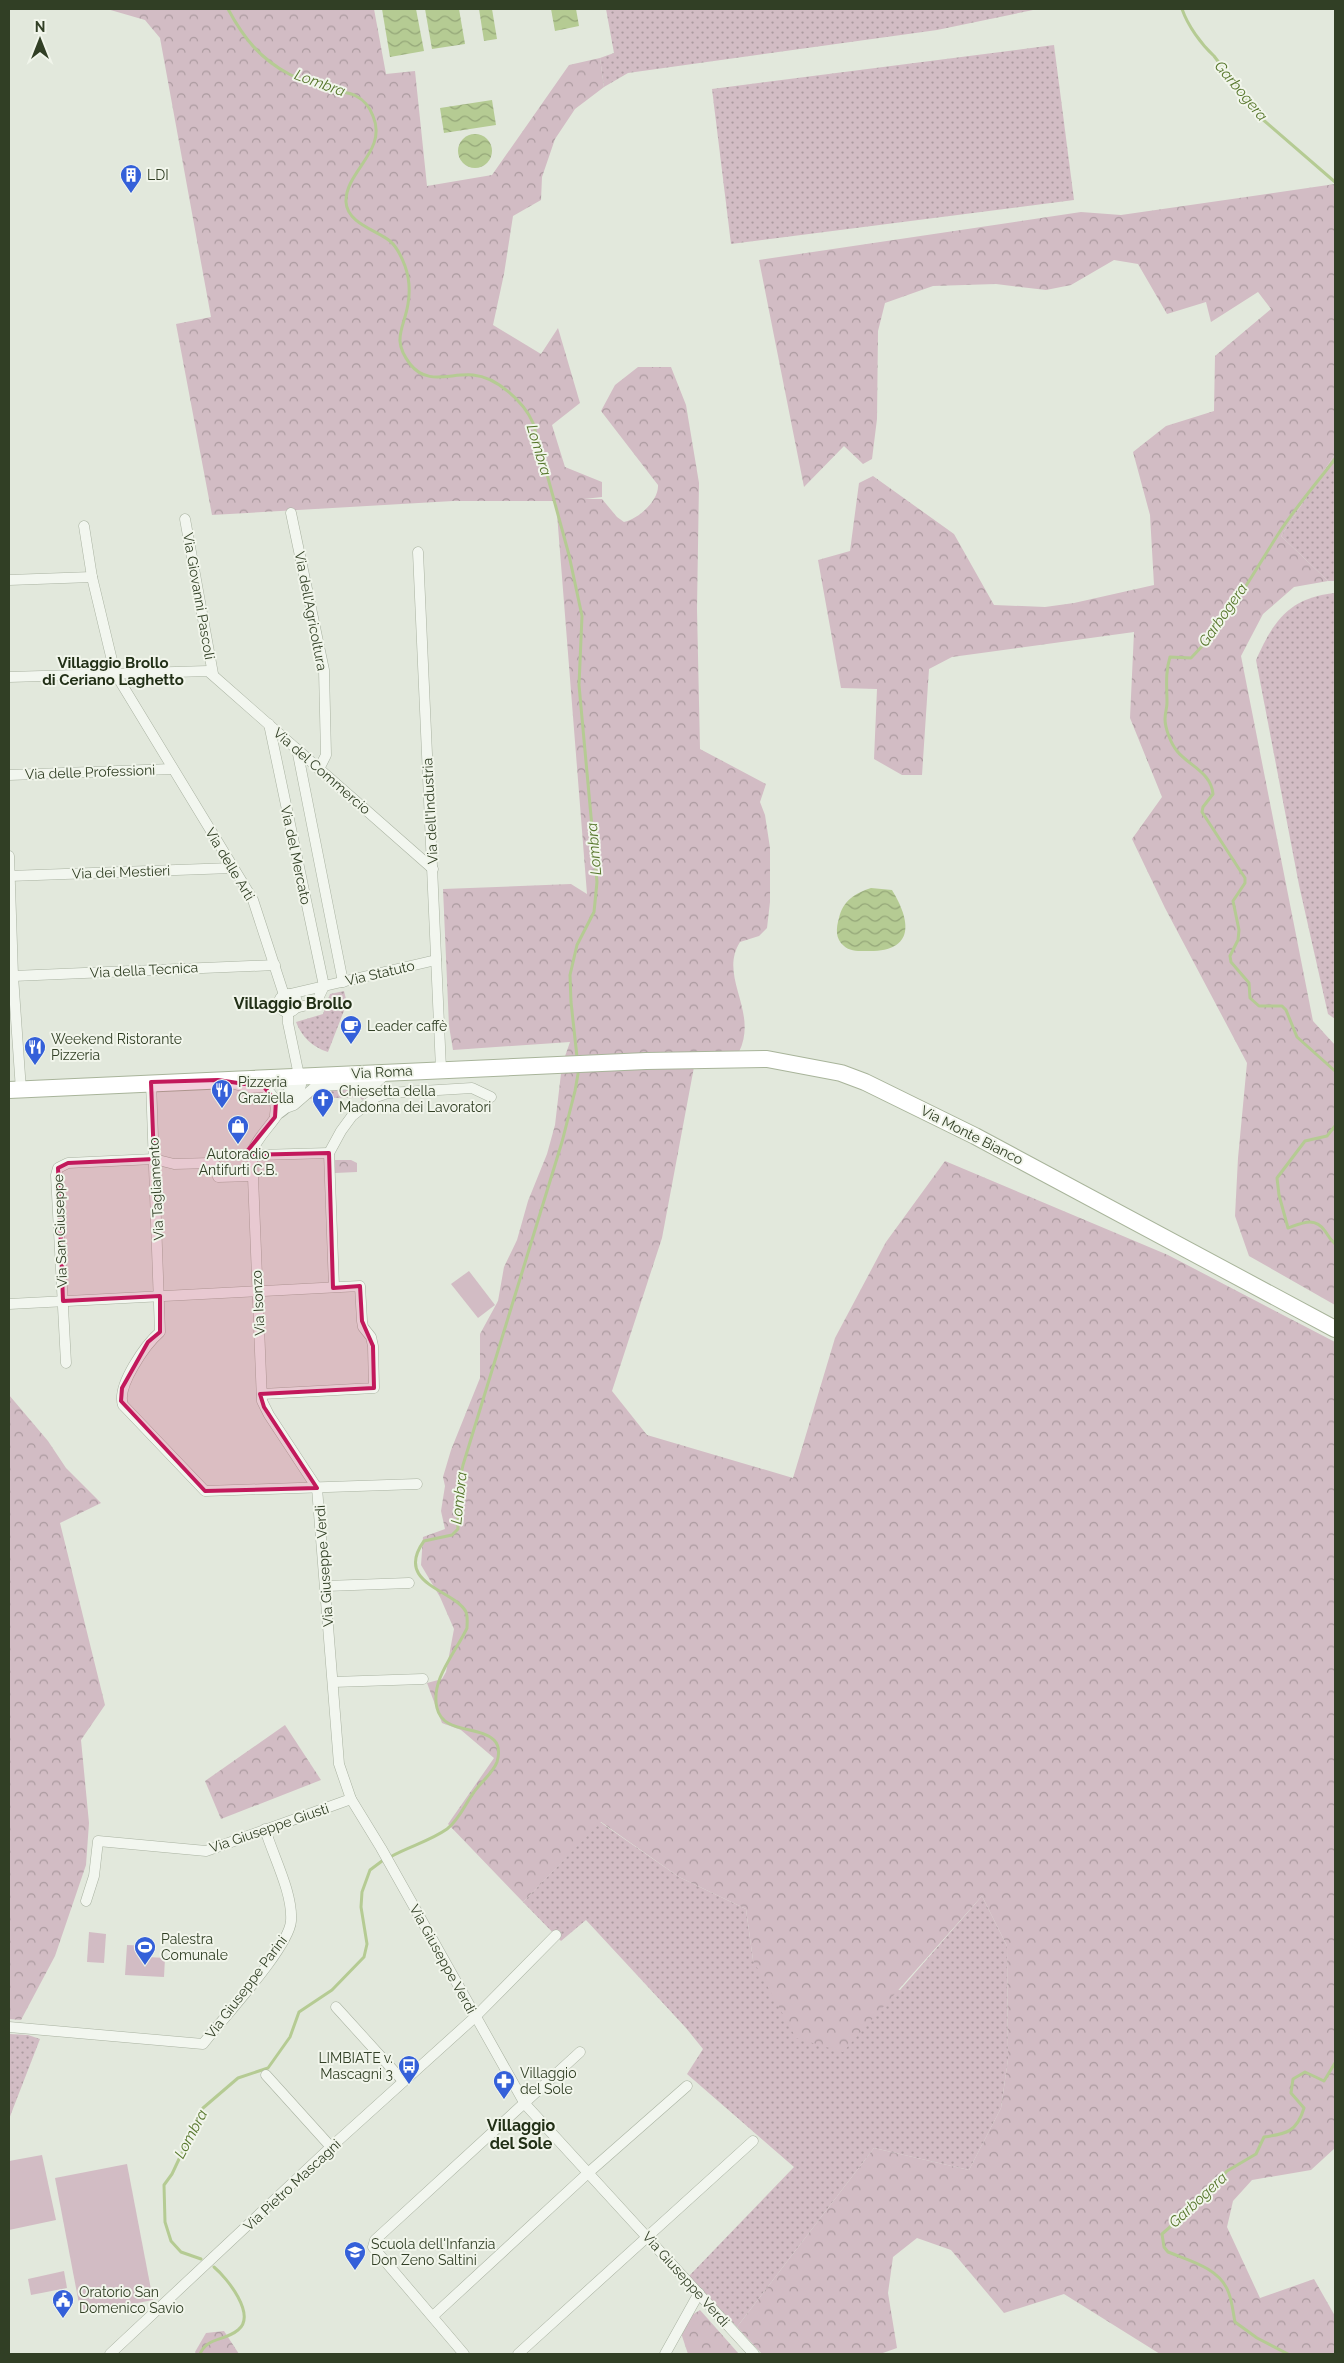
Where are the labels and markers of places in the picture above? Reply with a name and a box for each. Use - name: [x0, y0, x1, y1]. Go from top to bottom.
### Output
- building icon: LDI: [119, 163, 143, 194]
- place label: LDI: [147, 167, 169, 183]
- cafe icon: Leader caffè: [339, 1014, 363, 1045]
- place label: Leader caffè: [367, 1018, 447, 1034]
- place label: Weekend Ristorante Pizzeria: [51, 1031, 182, 1063]
- restaurant icon: Weekend Ristorante Pizzeria: [23, 1035, 47, 1066]
- place label: Pizzeria Graziella: [238, 1074, 294, 1106]
- restaurant icon: Pizzeria Graziella: [210, 1078, 234, 1109]
- place label: Chiesetta della Madonna dei Lavoratori: [339, 1083, 491, 1115]
- church icon: Chiesetta della Madonna dei Lavoratori: [311, 1087, 335, 1118]
- shop icon: Autoradio Antifurti C.B.: [226, 1114, 250, 1145]
- place label: Autoradio Antifurti C.B.: [199, 1146, 277, 1178]
- place label: Palestra Comunale: [161, 1931, 228, 1963]
- sports icon: Palestra Comunale: [133, 1935, 157, 1966]
- place label: LIMBIATE v. Mascagni 3: [318, 2050, 393, 2082]
- bus stop icon: LIMBIATE v. Mascagni 3: [397, 2054, 421, 2085]
- place label: Villaggio del Sole: [520, 2065, 577, 2097]
- pharmacy icon: Villaggio del Sole: [492, 2069, 516, 2100]
- place label: Scuola dell'Infanzia Don Zeno Saltini: [371, 2236, 495, 2268]
- school or university icon: Scuola dell'Infanzia Don Zeno Saltini: [343, 2240, 367, 2271]
- place label: Oratorio San Domenico Savio: [79, 2284, 184, 2316]
- public building icon: Oratorio San Domenico Savio: [51, 2288, 75, 2319]

